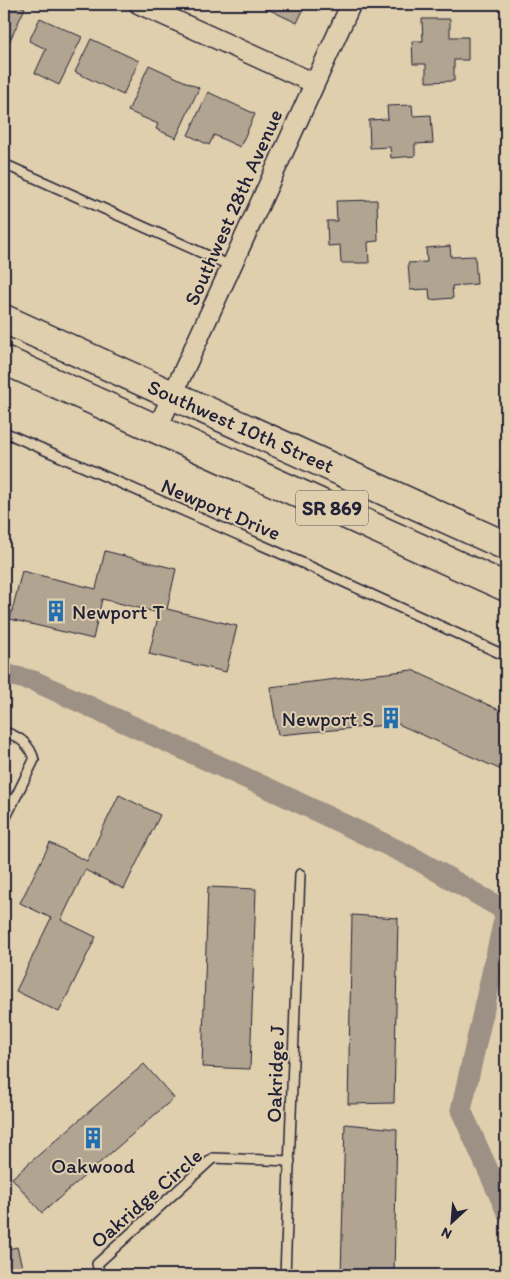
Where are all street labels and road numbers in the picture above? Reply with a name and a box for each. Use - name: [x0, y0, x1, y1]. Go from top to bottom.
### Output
- street label: Southwest 28th Avenue: [178, 105, 288, 309]
- street label: Southwest 10th Street: [144, 374, 338, 478]
- street label: Newport Drive: [157, 473, 285, 545]
- road number: SR 869: [296, 490, 368, 526]
- street label: Oakridge J: [261, 1025, 289, 1123]
- street label: Oakridge Circle: [85, 1143, 207, 1253]

